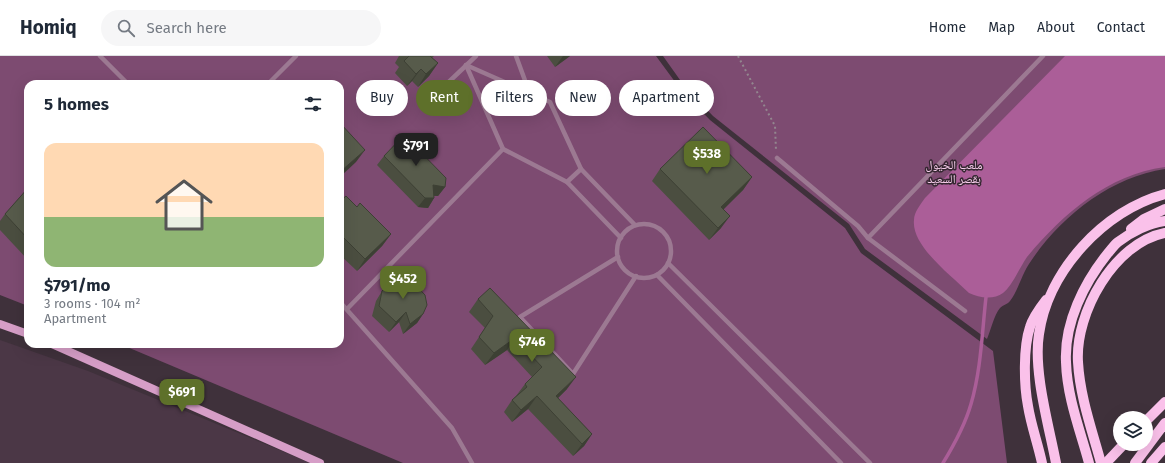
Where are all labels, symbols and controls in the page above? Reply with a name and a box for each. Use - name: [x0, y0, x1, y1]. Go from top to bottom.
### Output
- search box: [101, 10, 381, 46]
- text: Homiq: [20, 16, 77, 39]
- icon: search: [115, 17, 137, 39]
- text: Search here: [147, 19, 227, 37]
- text: Home: [929, 19, 966, 36]
- text: Map: [988, 19, 1015, 36]
- text: About: [1037, 19, 1075, 36]
- text: Contact: [1097, 19, 1145, 36]
- chip: Buy: [356, 80, 408, 116]
- chip: Rent: [416, 80, 473, 116]
- chip: Filters: [481, 80, 547, 116]
- chip: New: [555, 80, 611, 116]
- chip: Apartment: [619, 80, 714, 116]
- icon: filters: [302, 93, 324, 115]
- text: 5 homes: [44, 94, 109, 115]
- pin: $791: [392, 133, 440, 167]
- text: $791: [403, 138, 429, 153]
- pin: $538: [683, 141, 731, 175]
- text: $538: [693, 146, 721, 161]
- park label: ملعب الخيول بقصر السعيد: [926, 158, 982, 186]
- icon: home: [148, 169, 220, 241]
- pin: $452: [379, 266, 427, 300]
- text: $452: [389, 271, 417, 286]
- text: $791/mo: [44, 275, 110, 296]
- text: 3 rooms · 104 m²: [44, 296, 141, 311]
- text: Apartment: [44, 311, 106, 326]
- pin: $746: [508, 329, 556, 363]
- text: $746: [518, 334, 546, 349]
- pin: $691: [158, 379, 206, 413]
- text: $691: [168, 384, 196, 399]
- map controls: [1113, 411, 1153, 451]
- button: layers: [1113, 411, 1153, 451]

